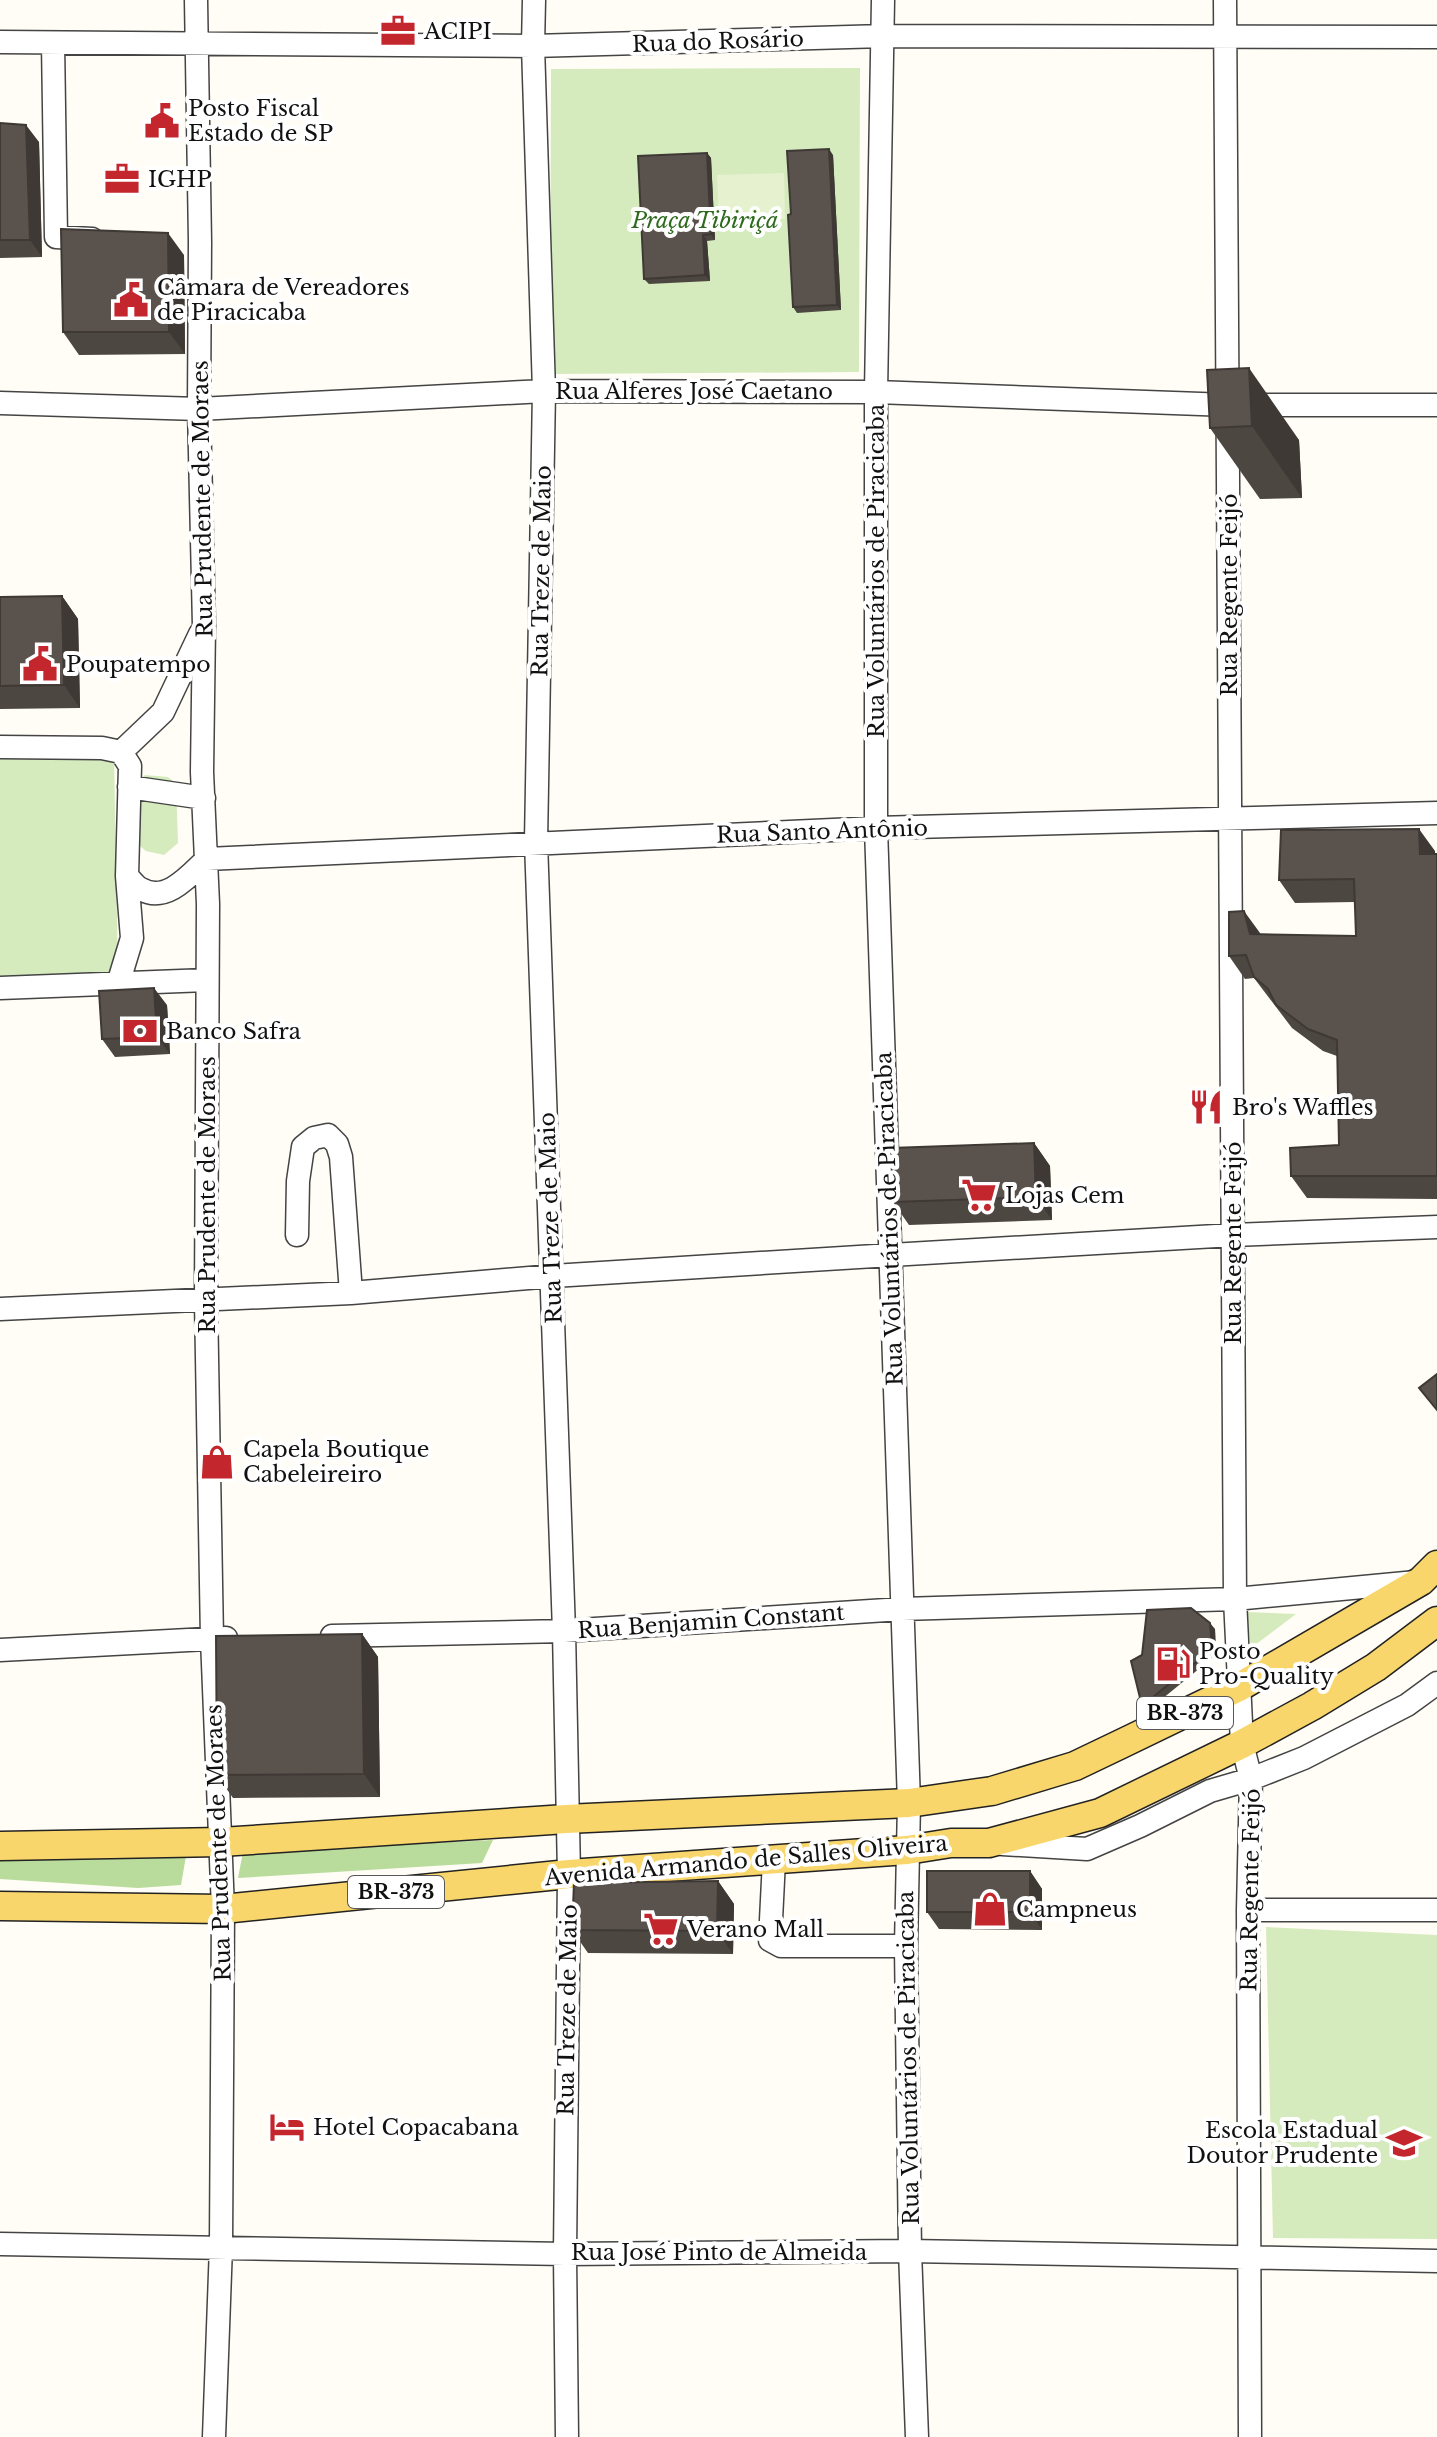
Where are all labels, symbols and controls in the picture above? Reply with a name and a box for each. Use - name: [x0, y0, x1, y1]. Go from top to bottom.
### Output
- office icon: ACIPI: [379, 12, 417, 50]
- place label: ACIPI: [423, 18, 492, 45]
- street label: Rua do Rosário: [632, 25, 804, 58]
- place label: Posto Fiscal Estado de SP: [188, 95, 333, 147]
- public building icon: Posto Fiscal Estado de SP: [143, 102, 181, 140]
- office icon: IGHP: [103, 160, 141, 198]
- place label: IGHP: [148, 166, 212, 193]
- park label: Praça Tibiriçá: [630, 207, 779, 234]
- place label: Câmara de Vereadores de Piracicaba: [157, 274, 409, 326]
- public building icon: Câmara de Vereadores de Piracicaba: [112, 281, 150, 319]
- street label: Rua Prudente de Moraes: [187, 360, 218, 638]
- street label: Rua Alferes José Caetano: [555, 378, 833, 405]
- street label: Rua Voluntários de Piracicaba: [863, 403, 890, 738]
- street label: Rua Treze de Maio: [526, 465, 557, 677]
- street label: Rua Regente Feijó: [1216, 493, 1243, 697]
- public building icon: Poupatempo: [21, 645, 59, 683]
- place label: Poupatempo: [66, 651, 211, 678]
- street label: Rua Santo Antônio: [716, 814, 928, 849]
- bank icon: Banco Safra: [121, 1012, 159, 1050]
- place label: Banco Safra: [166, 1018, 302, 1045]
- street label: Rua Voluntários de Piracicaba: [870, 1051, 909, 1387]
- street label: Rua Prudente de Moraes: [194, 1056, 221, 1334]
- restaurant icon: Bro's Waffles: [1187, 1088, 1225, 1126]
- place label: Bro's Waffles: [1232, 1094, 1374, 1121]
- street label: Rua Treze de Maio: [533, 1112, 568, 1324]
- street label: Rua Regente Feijó: [1220, 1141, 1247, 1345]
- supermarket icon: Lojas Cem: [960, 1176, 998, 1214]
- place label: Lojas Cem: [1005, 1182, 1125, 1209]
- place label: Capela Boutique Cabeleireiro: [243, 1436, 429, 1488]
- shop icon: Capela Boutique Cabeleireiro: [198, 1443, 236, 1481]
- street label: Rua Benjamin Constant: [577, 1599, 846, 1644]
- place label: Posto Pro-Quality: [1199, 1638, 1334, 1690]
- fuel station icon: Posto Pro-Quality: [1154, 1645, 1192, 1683]
- road number: BR-373: [1137, 1697, 1233, 1729]
- street label: Rua Prudente de Moraes: [200, 1704, 237, 1982]
- street label: Rua Regente Feijó: [1235, 1788, 1266, 1992]
- street label: Avenida Armando de Salles Oliveira: [542, 1829, 949, 1892]
- road number: BR-373: [348, 1876, 444, 1908]
- street label: Rua Voluntários de Piracicaba: [892, 1890, 925, 2225]
- shop icon: Campneus: [971, 1890, 1009, 1928]
- place label: Campneus: [1016, 1896, 1137, 1923]
- street label: Rua Treze de Maio: [552, 1904, 583, 2116]
- supermarket icon: Verano Mall: [642, 1910, 680, 1948]
- place label: Verano Mall: [686, 1916, 824, 1943]
- hotel icon: Hotel Copacabana: [268, 2108, 306, 2146]
- place label: Hotel Copacabana: [313, 2114, 519, 2141]
- place label: Escola Estadual Doutor Prudente: [1187, 2117, 1378, 2169]
- school or university icon: Escola Estadual Doutor Prudente: [1385, 2124, 1423, 2162]
- street label: Rua José Pinto de Almeida: [571, 2239, 868, 2266]

